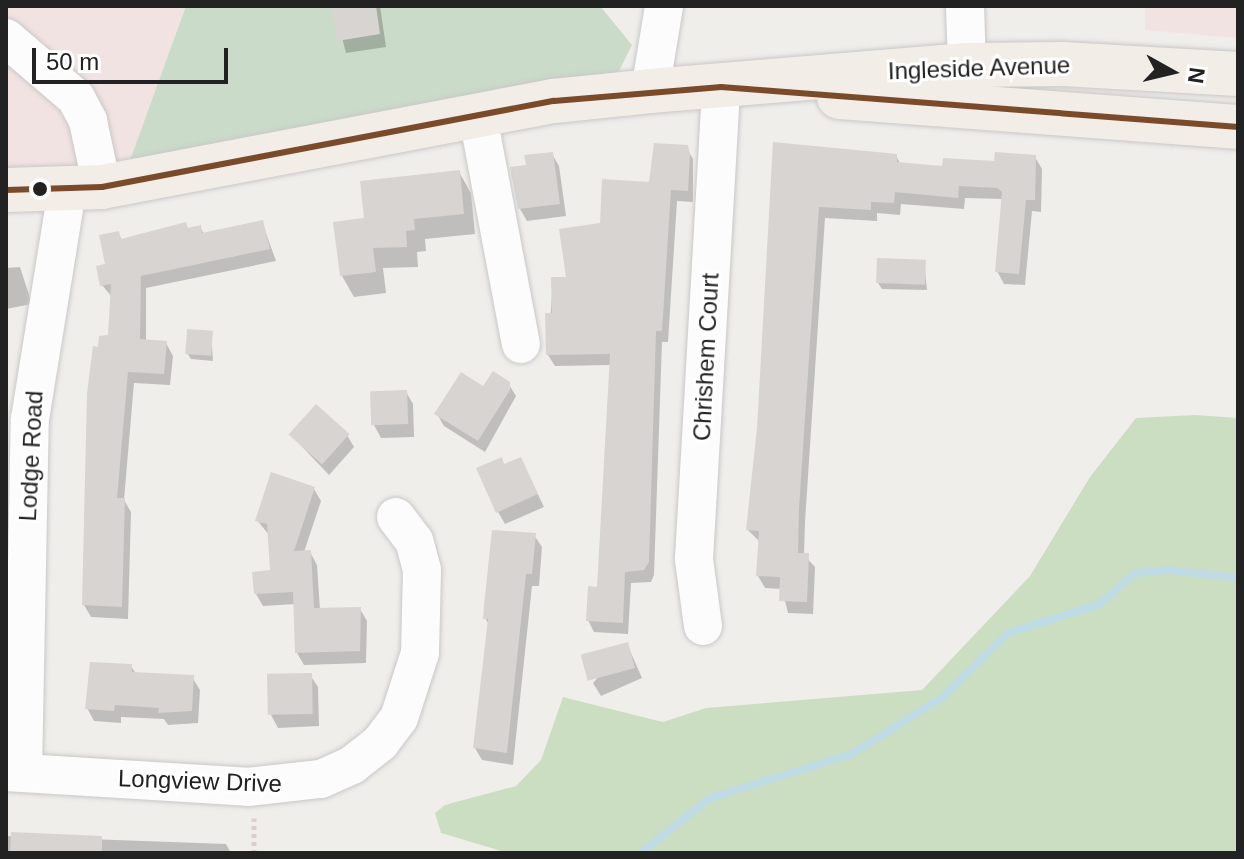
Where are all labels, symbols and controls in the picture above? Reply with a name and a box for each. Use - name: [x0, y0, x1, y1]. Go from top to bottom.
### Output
- scale bar: [36, 32, 232, 82]
- north arrow: [1132, 32, 1212, 112]
- text: 50 m: [46, 48, 99, 75]
- street label: Ingleside Avenue: [887, 50, 1071, 86]
- text: N: [1183, 66, 1210, 85]
- unlabelled marker: [32, 181, 48, 197]
- street label: Chrishem Court: [687, 272, 725, 442]
- street label: Lodge Road: [13, 390, 49, 522]
- street label: Longview Drive: [118, 764, 282, 798]

